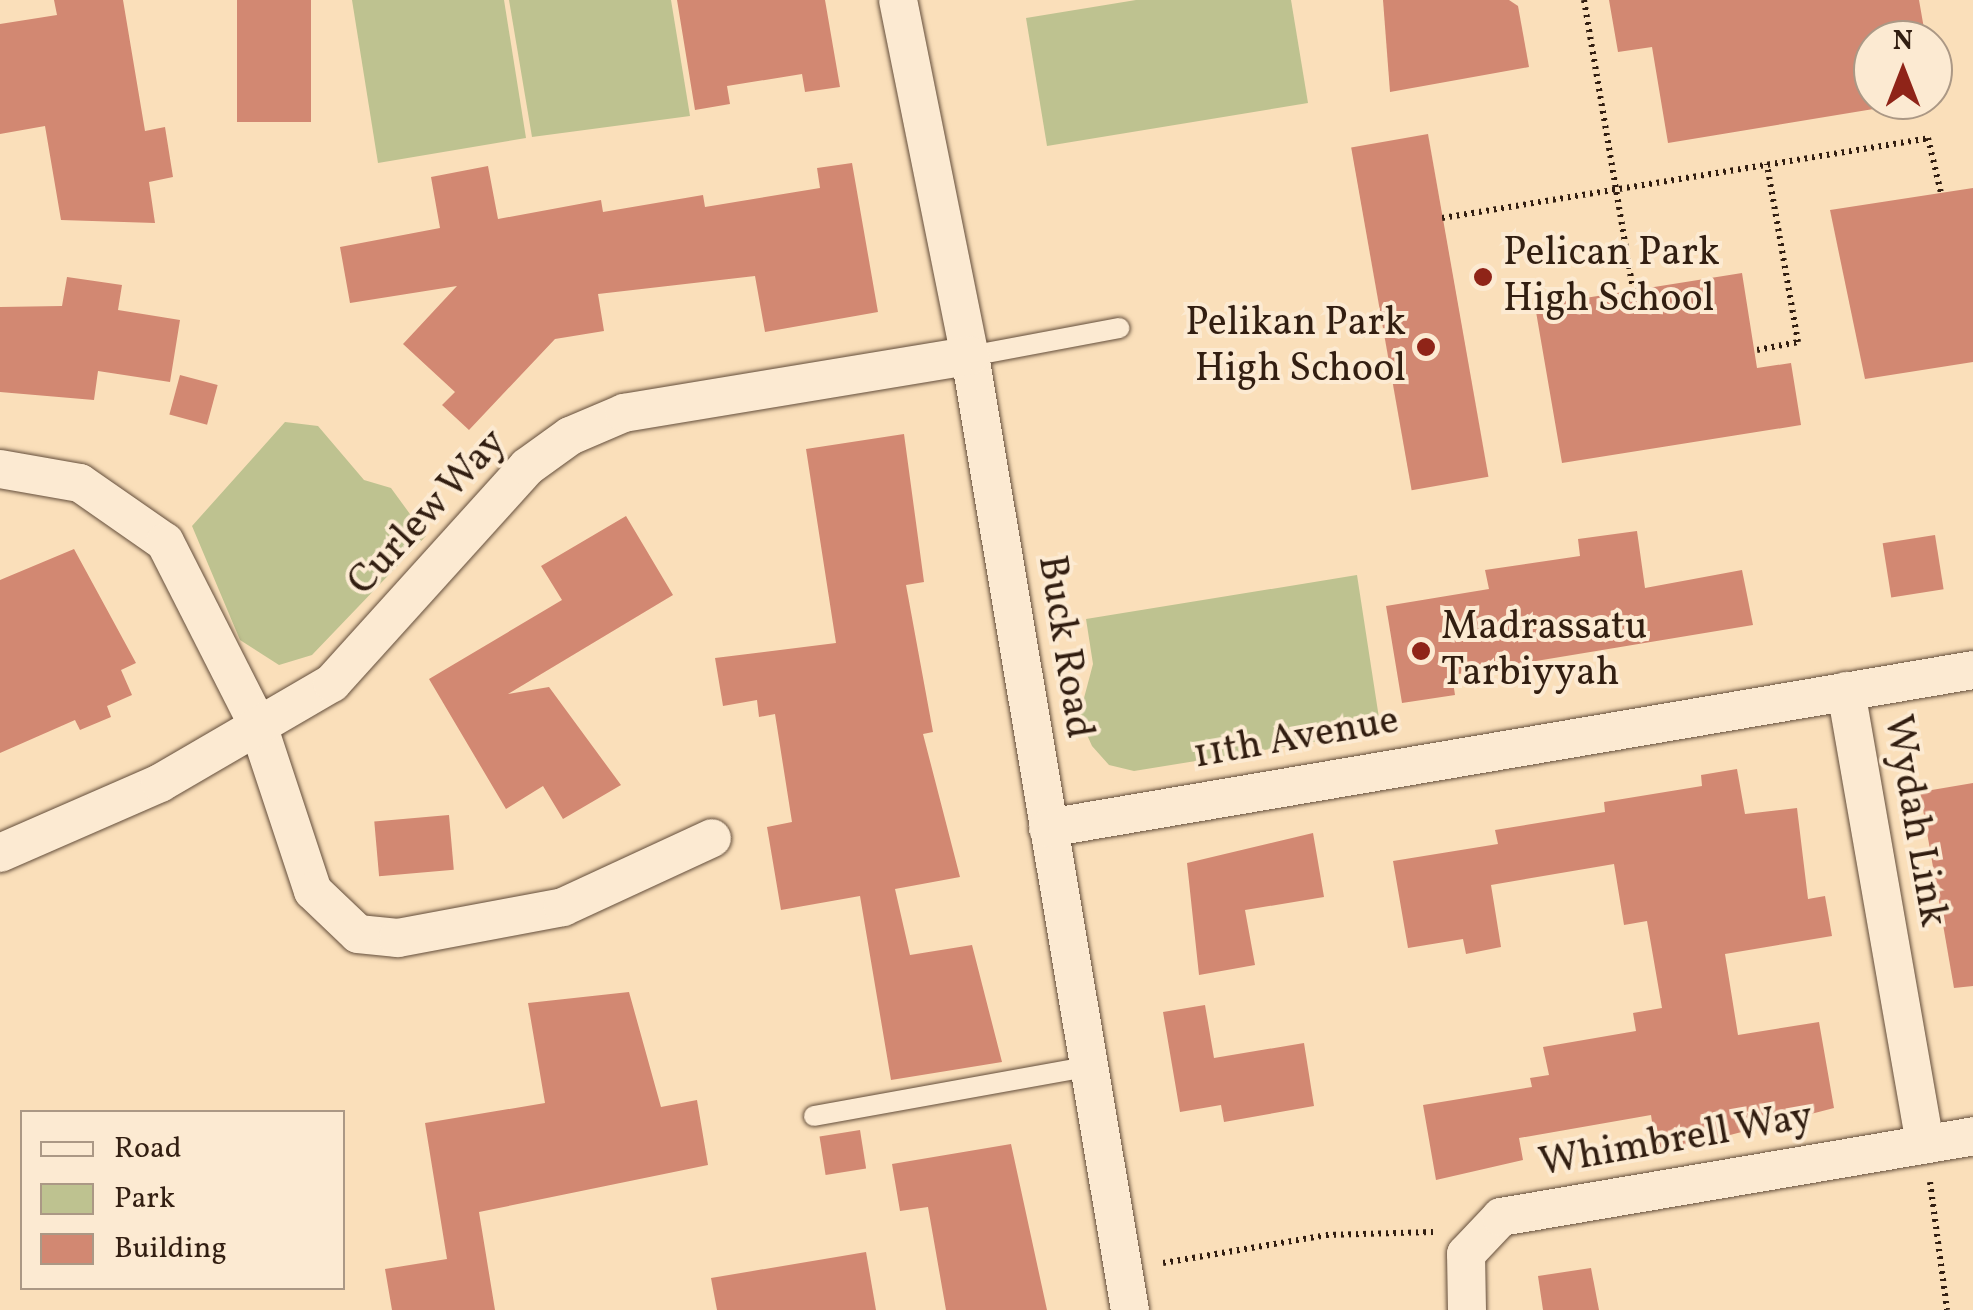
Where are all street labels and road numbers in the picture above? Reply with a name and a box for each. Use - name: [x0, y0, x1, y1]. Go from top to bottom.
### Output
- street label: Curlew Way: [338, 419, 518, 607]
- street label: Buck Road: [1026, 552, 1102, 742]
- street label: 11th Avenue: [1190, 697, 1402, 781]
- street label: Wydah Link: [1872, 711, 1956, 931]
- street label: Whimbrell Way: [1535, 1093, 1817, 1189]

